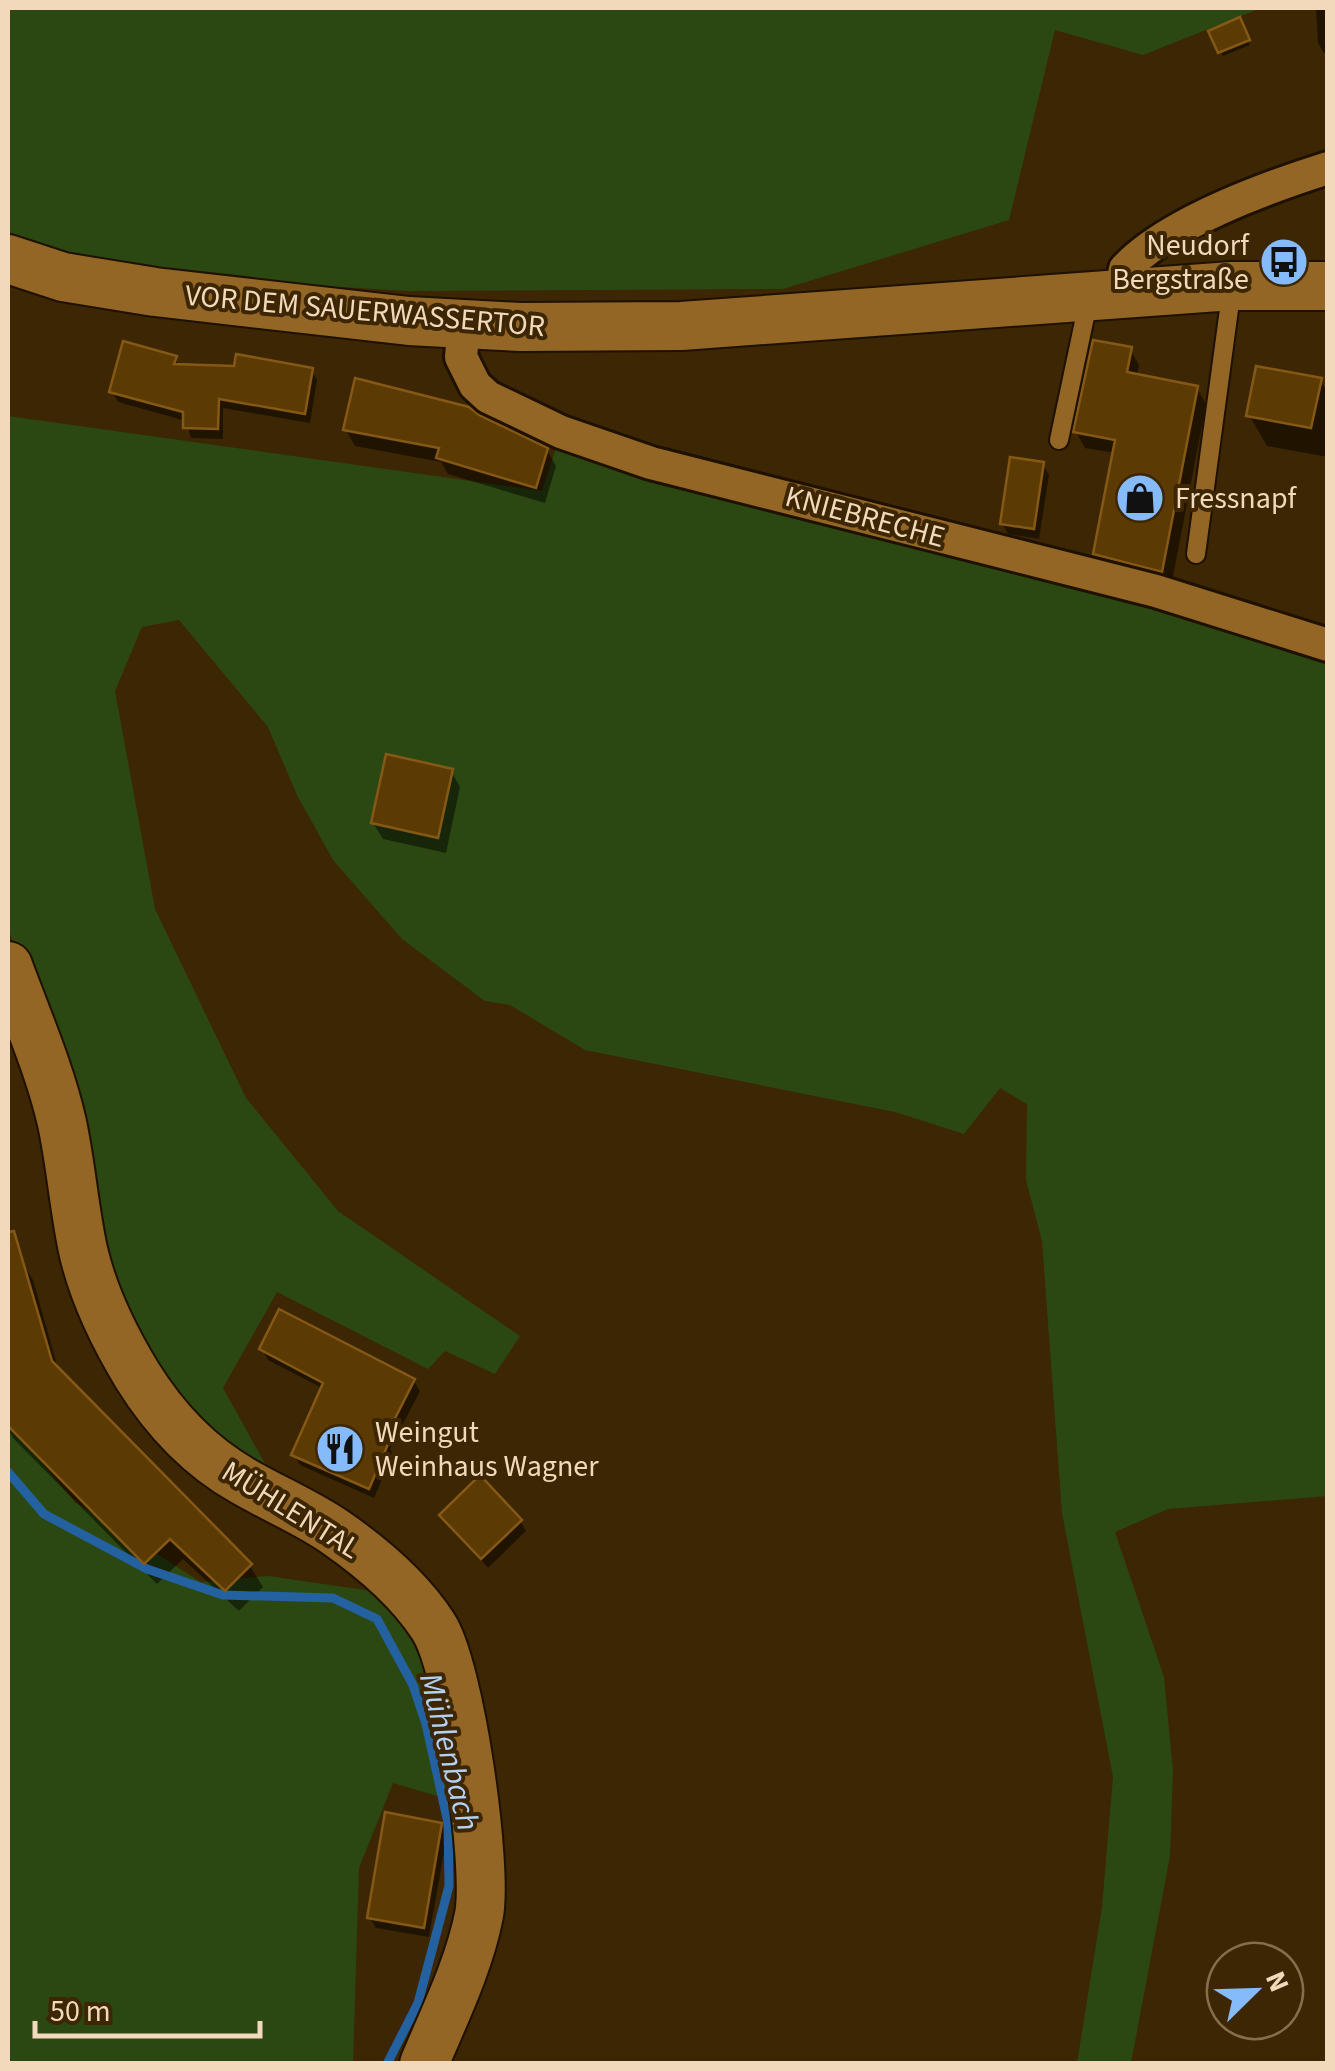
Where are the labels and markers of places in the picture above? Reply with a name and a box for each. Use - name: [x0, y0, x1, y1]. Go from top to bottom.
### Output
- place label: Neudorf Bergstraße: [1112, 224, 1250, 301]
- bus stop icon: Neudorf Bergstraße: [1258, 236, 1310, 288]
- shop icon: Fressnapf: [1114, 472, 1166, 524]
- place label: Fressnapf: [1175, 477, 1297, 520]
- place label: Weingut Weinhaus Wagner: [375, 1411, 599, 1488]
- restaurant icon: Weingut Weinhaus Wagner: [314, 1423, 366, 1475]

